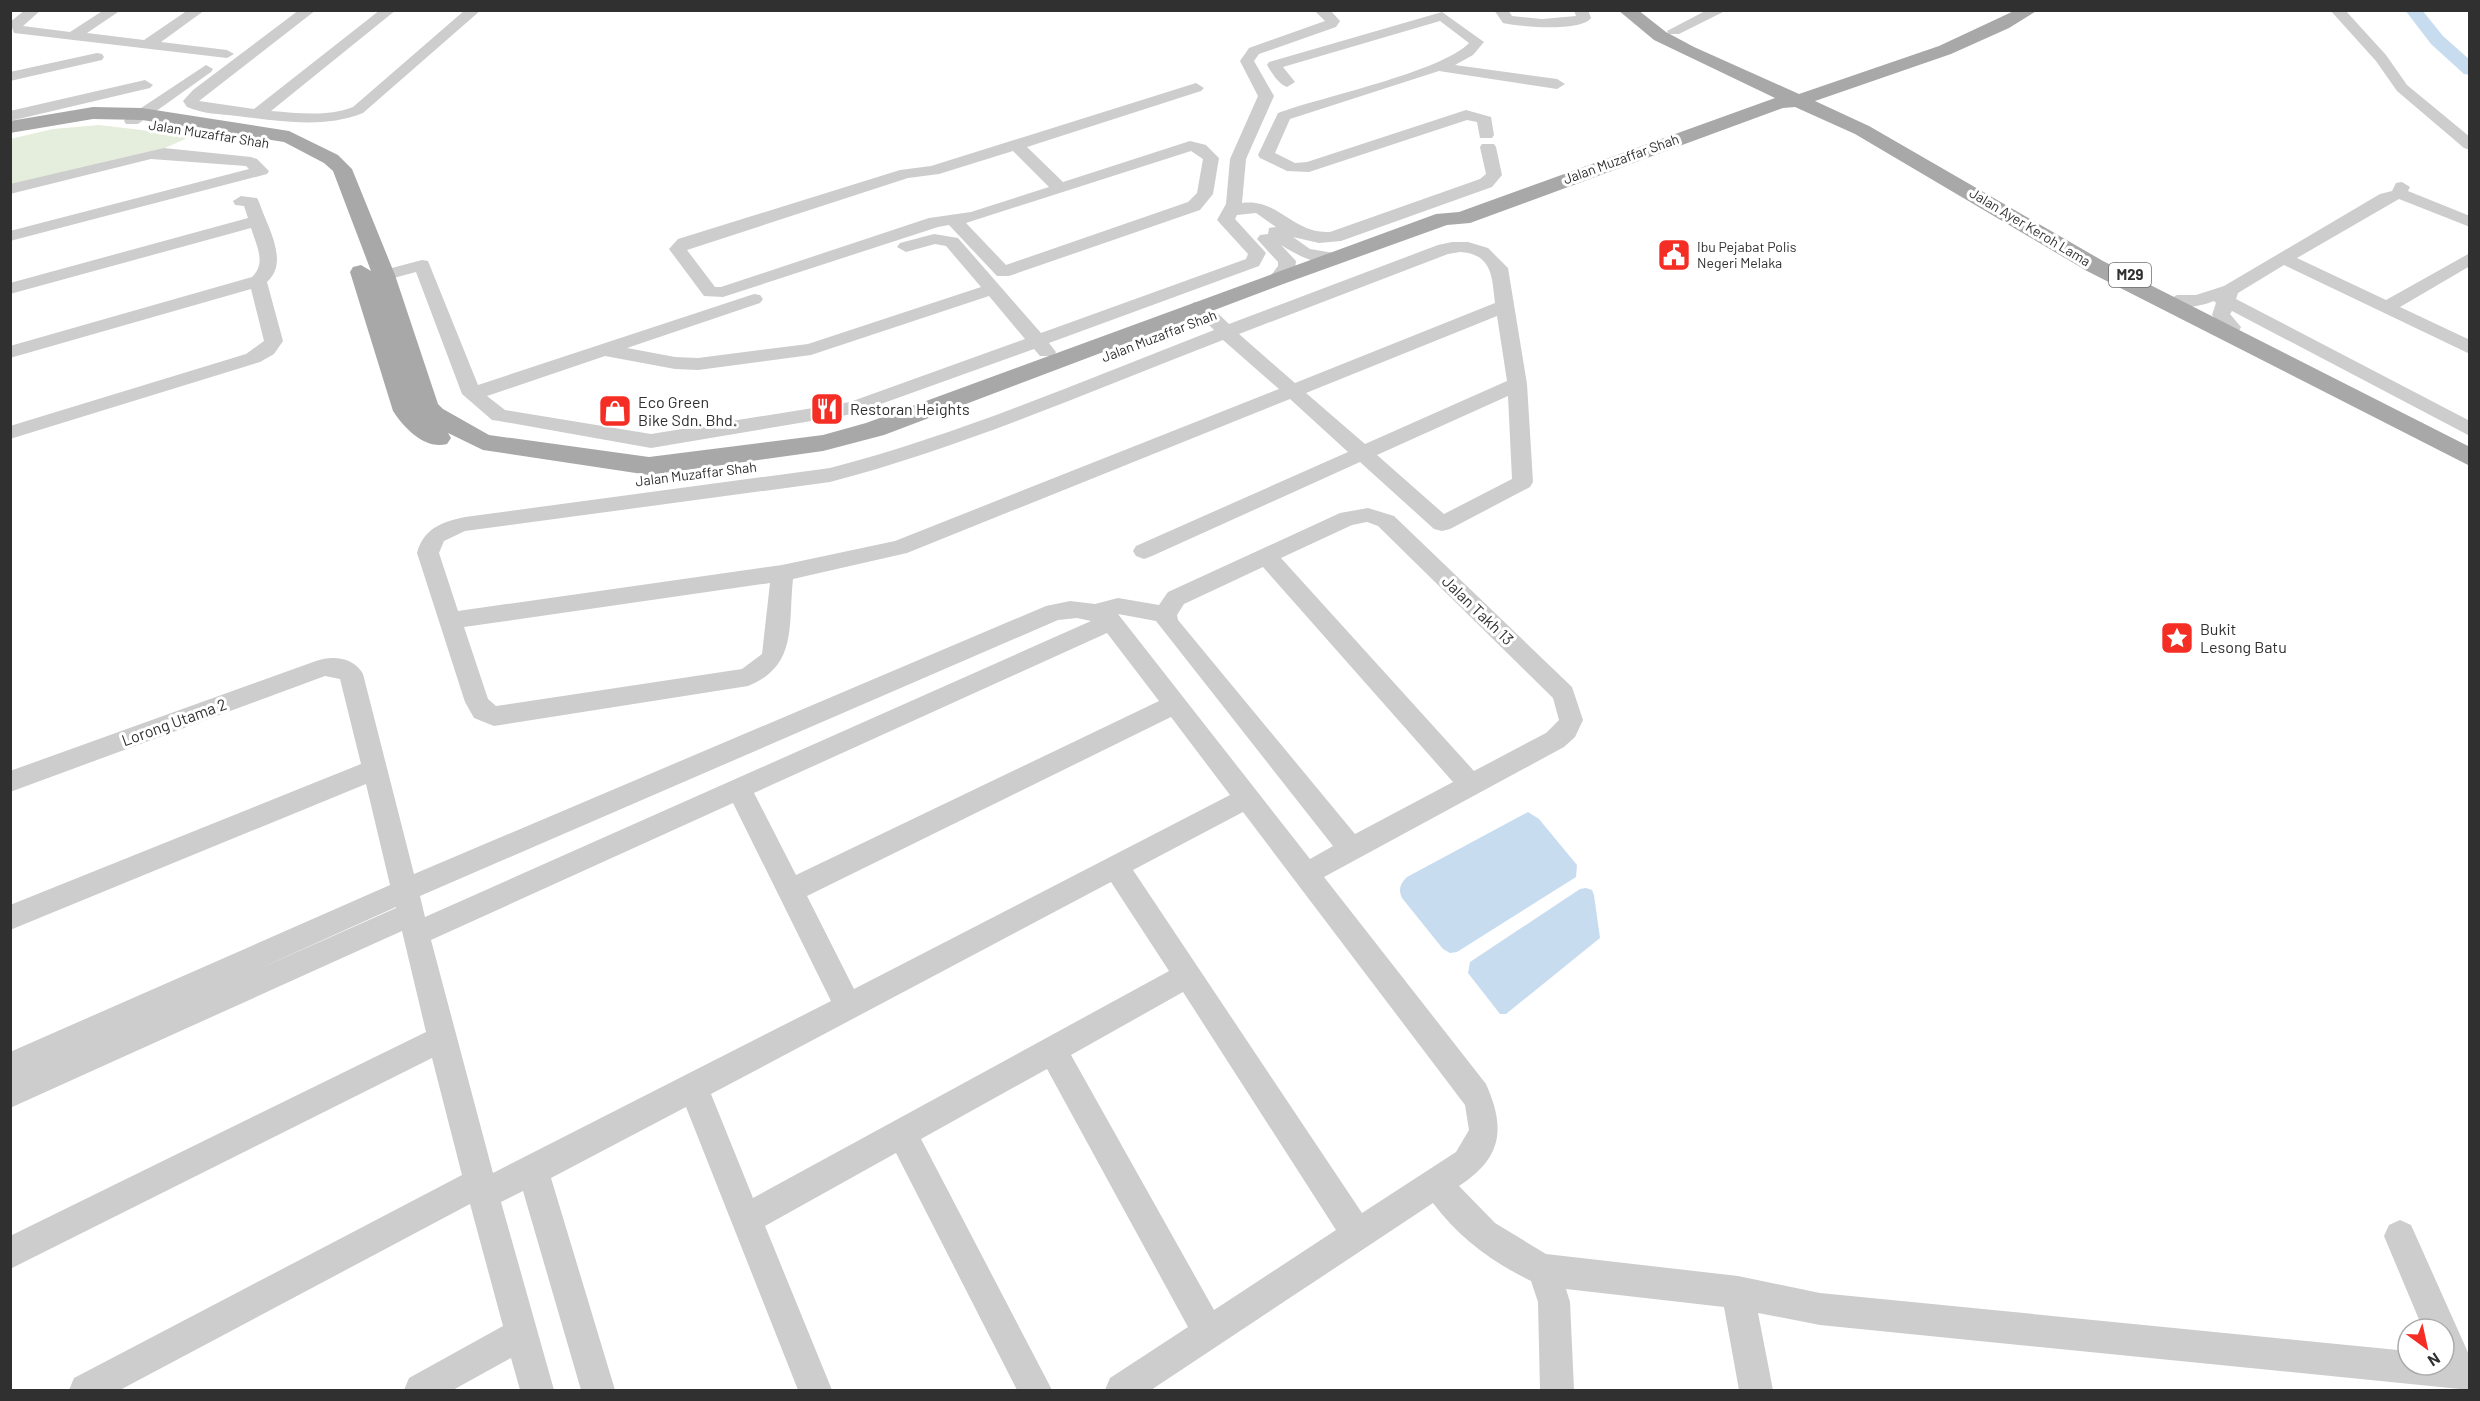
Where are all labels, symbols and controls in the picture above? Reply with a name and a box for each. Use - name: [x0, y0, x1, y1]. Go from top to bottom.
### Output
- street label: Jalan Muzaffar Shah: [148, 116, 271, 151]
- street label: Jalan Muzaffar Shah: [1561, 130, 1681, 187]
- street label: Jalan Ayer Keroh Lama: [1967, 184, 2094, 269]
- public building icon: Ibu Pejabat Polis Negeri Melaka: [1656, 237, 1692, 273]
- place label: Ibu Pejabat Polis Negeri Melaka: [1697, 238, 1797, 271]
- road number: M29: [2109, 263, 2151, 287]
- street label: Jalan Muzaffar Shah: [1099, 306, 1219, 365]
- restaurant icon: Restoran Heights: [809, 391, 845, 427]
- place label: Eco Green Bike Sdn. Bhd.: [638, 392, 737, 429]
- shop icon: Eco Green Bike Sdn. Bhd.: [597, 393, 633, 429]
- place label: Restoran Heights: [850, 399, 970, 418]
- street label: Jalan Muzaffar Shah: [634, 458, 758, 489]
- street label: Jalan Takh 13: [1439, 571, 1518, 648]
- place label: Bukit Lesong Batu: [2200, 619, 2287, 656]
- place icon: Bukit Lesong Batu: [2159, 620, 2195, 656]
- street label: Lorong Utama 2: [119, 694, 229, 749]
- north arrow: [2396, 1317, 2456, 1377]
- text: N: [2425, 1349, 2444, 1371]

